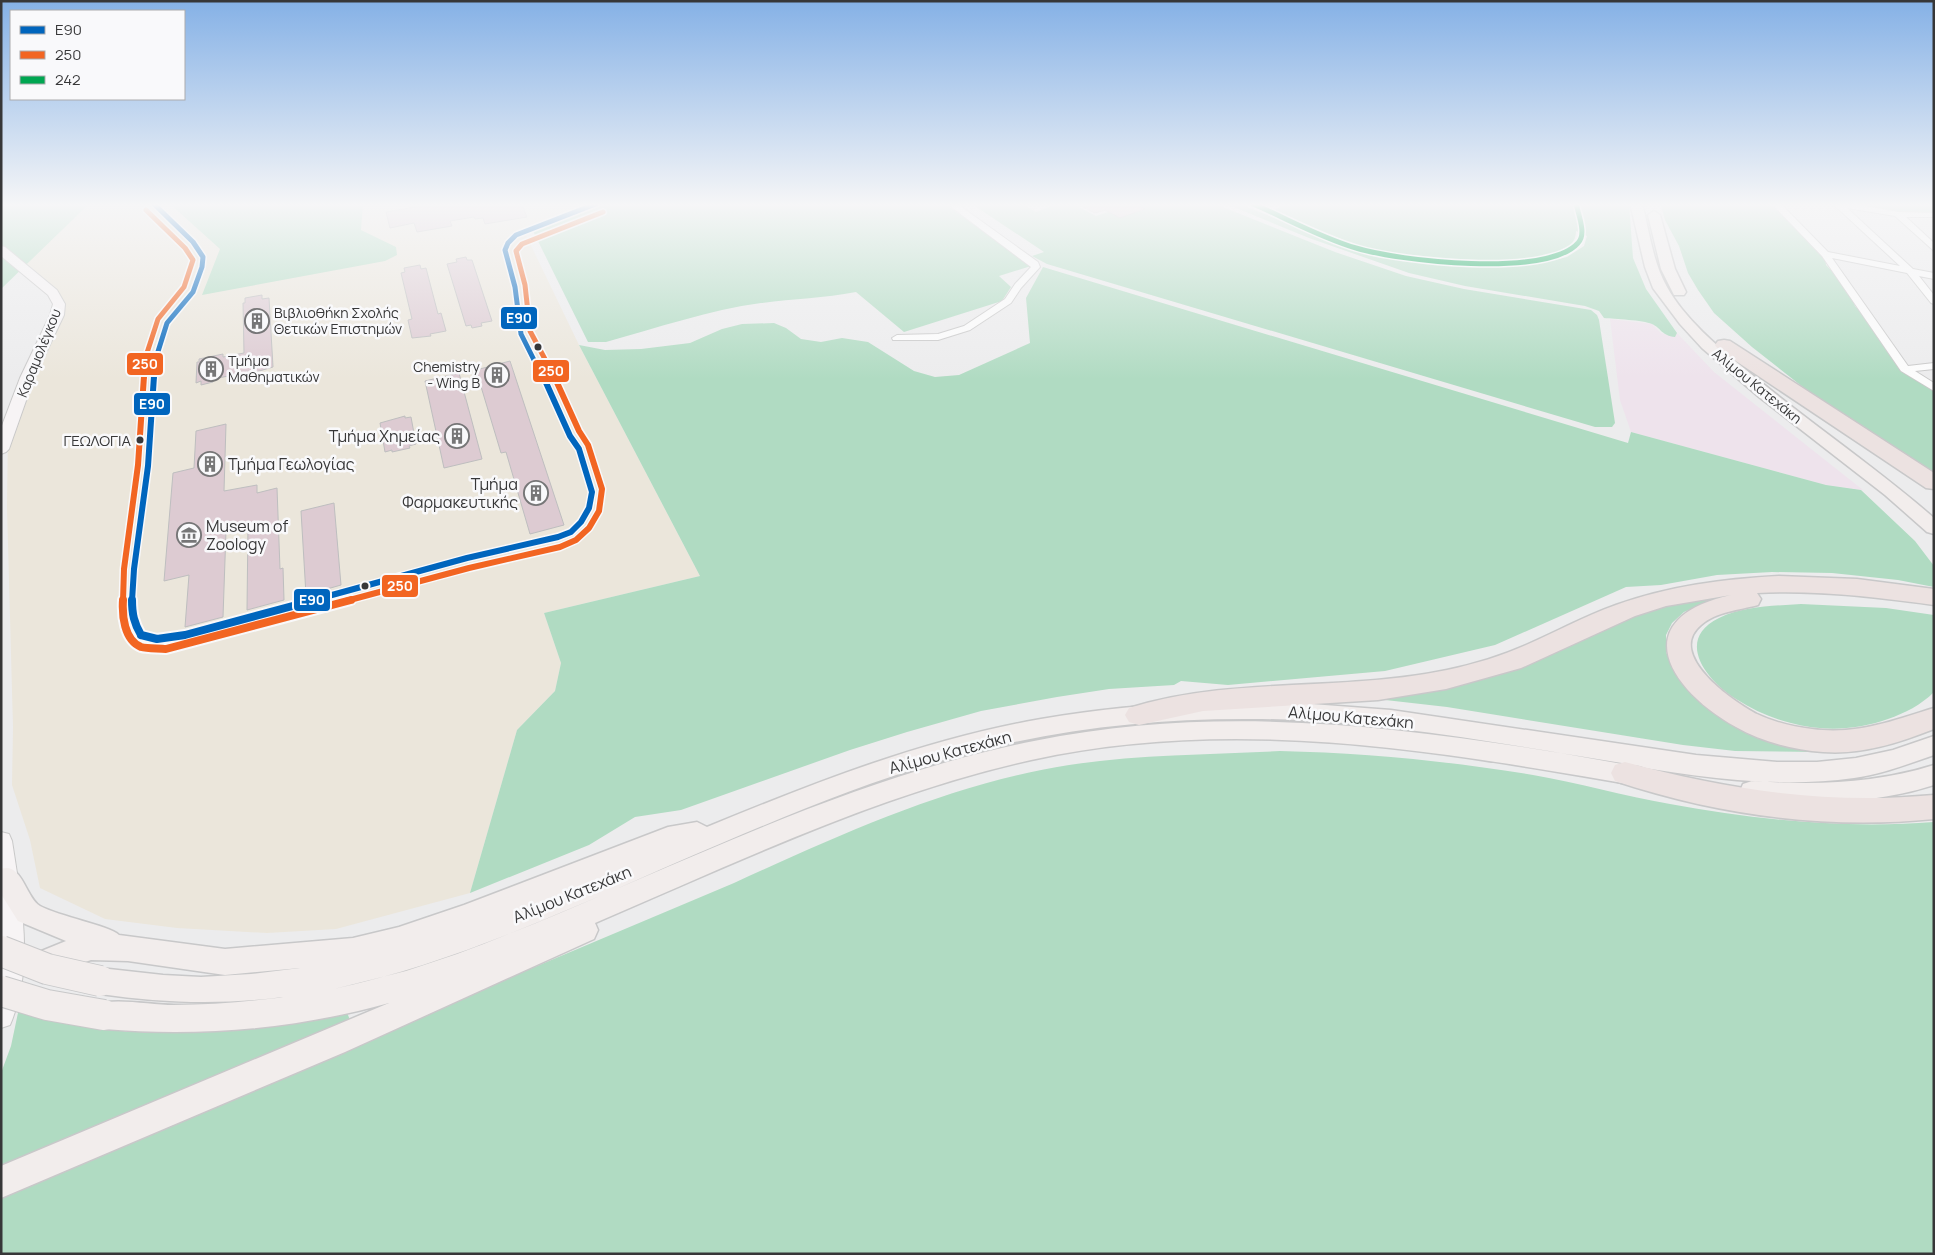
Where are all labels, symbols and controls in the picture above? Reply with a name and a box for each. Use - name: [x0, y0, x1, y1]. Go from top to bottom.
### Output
- legend: [10, 10, 185, 100]
- text: Ε90: [55, 19, 82, 40]
- text: 250: [55, 44, 81, 65]
- text: 242: [55, 69, 81, 90]
- place label: Βιβλιοθήκη Σχολής Θετικών Επιστημών: [274, 303, 402, 338]
- street label: Καραμολέγκου: [12, 306, 65, 400]
- line badge: Ε90: [500, 306, 538, 330]
- building icon: Βιβλιοθήκη Σχολής Θετικών Επιστημών: [244, 308, 270, 334]
- text: Ε90: [506, 308, 532, 327]
- unlabelled marker: [533, 342, 543, 352]
- street label: Αλίμου Κατεχάκη: [1708, 344, 1806, 428]
- place label: Τμήμα Μαθηματικών: [228, 351, 320, 386]
- line badge: 250: [126, 352, 164, 376]
- text: 250: [132, 354, 158, 373]
- building icon: Τμήμα Μαθηματικών: [198, 356, 224, 382]
- place label: Chemistry - Wing Β: [413, 357, 481, 392]
- line badge: 250: [532, 359, 570, 383]
- text: 250: [538, 361, 564, 380]
- building icon: Chemistry - Wing Β: [484, 362, 510, 388]
- line badge: Ε90: [133, 392, 171, 416]
- text: Ε90: [139, 394, 165, 413]
- building icon: Τμήμα Χημείας: [444, 423, 470, 449]
- place label: Τμήμα Χημείας: [329, 425, 440, 447]
- place label: ΓΕΩΛΟΓΙΑ: [63, 430, 131, 451]
- marker: ΓΕΩΛΟΓΙΑ: [135, 435, 145, 445]
- building icon: Τμήμα Γεωλογίας: [197, 451, 223, 477]
- place label: Τμήμα Γεωλογίας: [228, 453, 355, 475]
- place label: Τμήμα Φαρμακευτικής: [402, 473, 518, 513]
- building icon: Τμήμα Φαρμακευτικής: [523, 480, 549, 506]
- place label: Museum of Zoology: [206, 515, 288, 555]
- museum icon: Museum of Zoology: [176, 522, 202, 548]
- line badge: 250: [381, 574, 419, 598]
- text: 250: [387, 576, 413, 595]
- unlabelled marker: [360, 581, 370, 591]
- line badge: Ε90: [293, 588, 331, 612]
- text: Ε90: [299, 590, 325, 609]
- street label: Αλίμου Κατεχάκη: [1287, 701, 1415, 733]
- street label: Αλίμου Κατεχάκη: [886, 725, 1014, 779]
- street label: Αλίμου Κατεχάκη: [509, 860, 635, 928]

